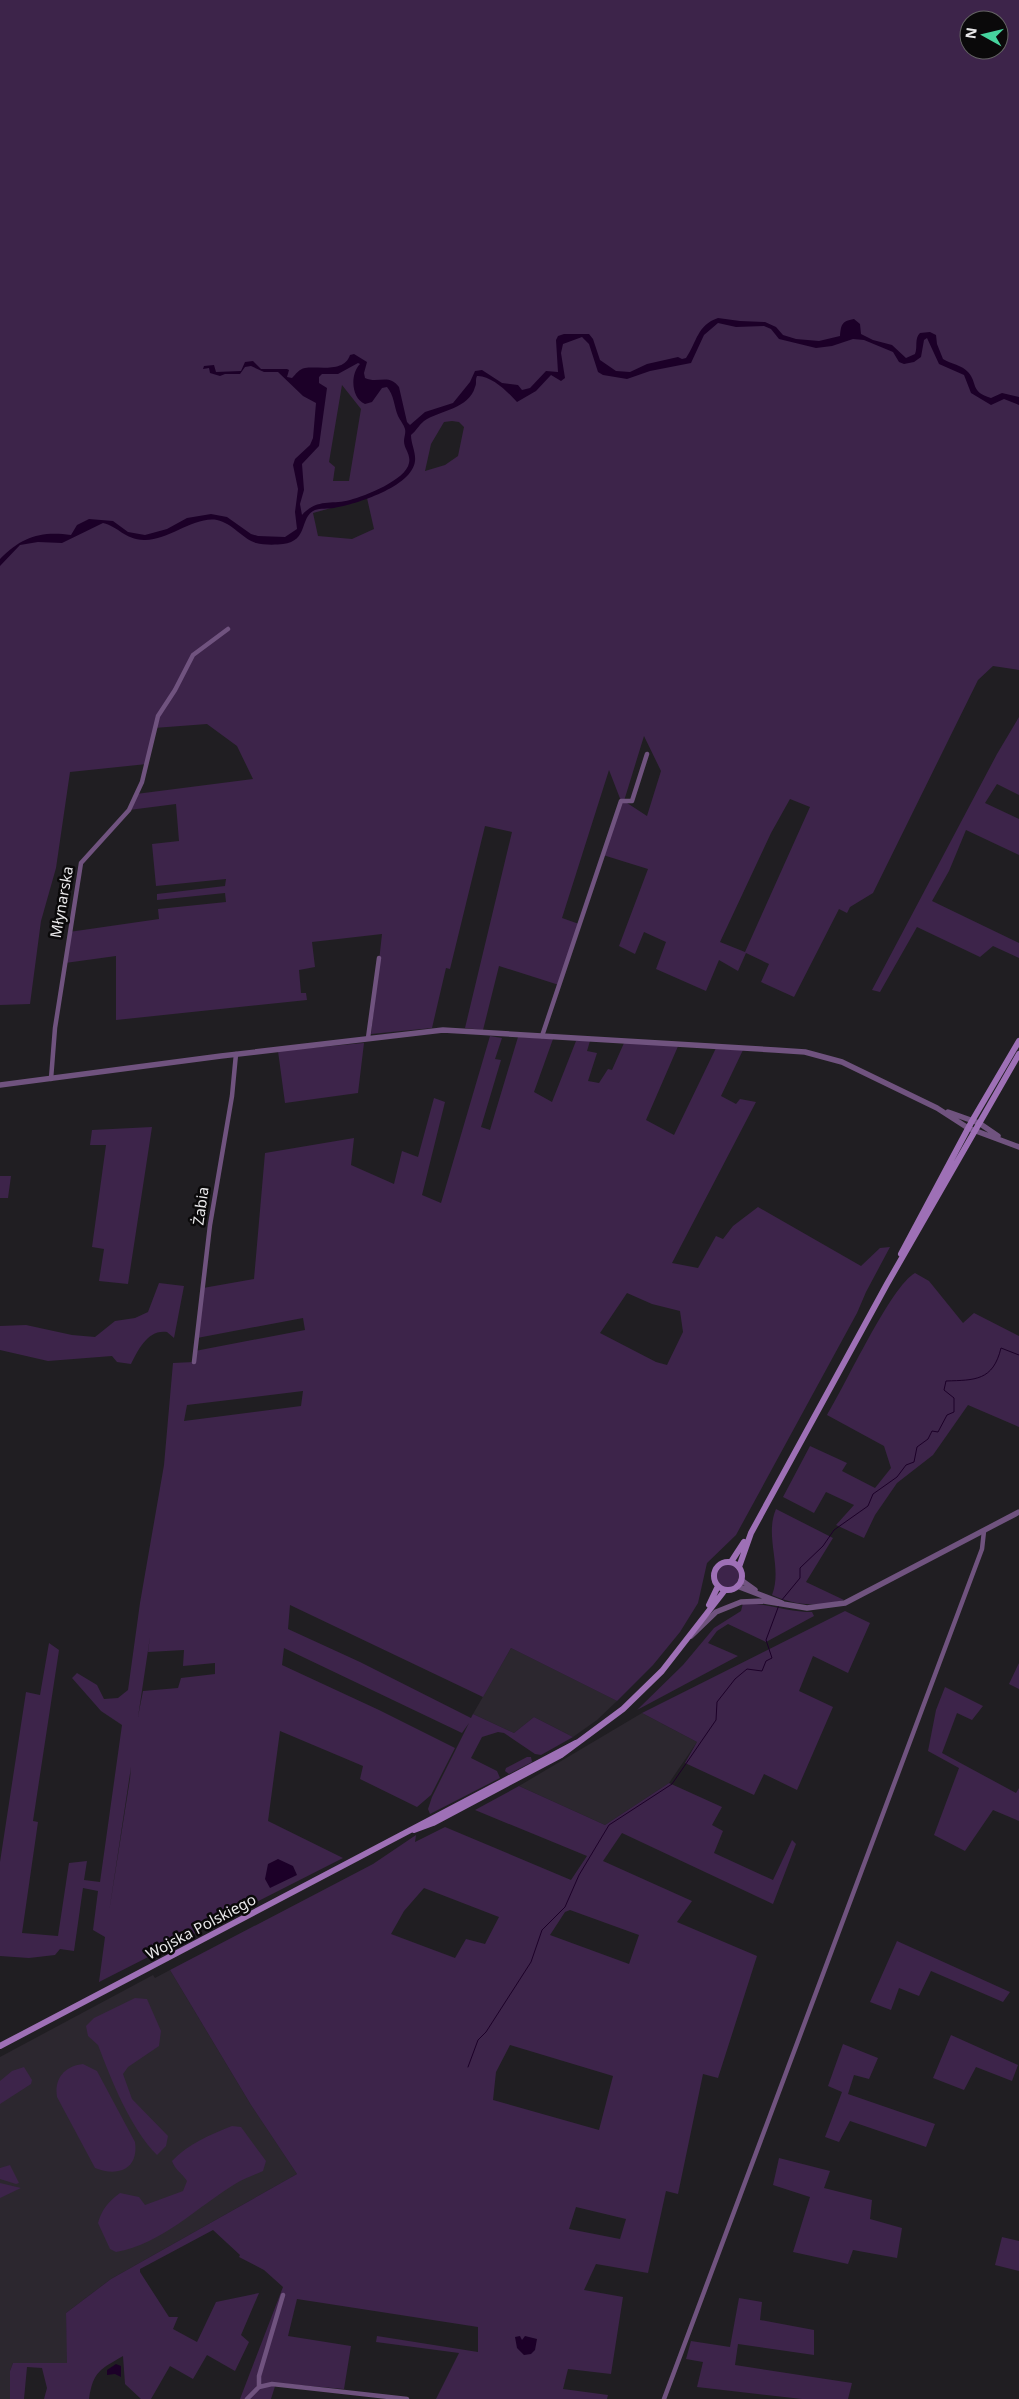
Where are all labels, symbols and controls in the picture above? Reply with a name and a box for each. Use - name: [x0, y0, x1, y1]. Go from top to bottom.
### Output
- north arrow: [959, 10, 1009, 60]
- text: N: [960, 26, 981, 40]
- street label: Młynarska: [45, 864, 77, 939]
- street label: Żabia: [187, 1185, 213, 1226]
- street label: Wojska Polskiego: [142, 1889, 259, 1964]

